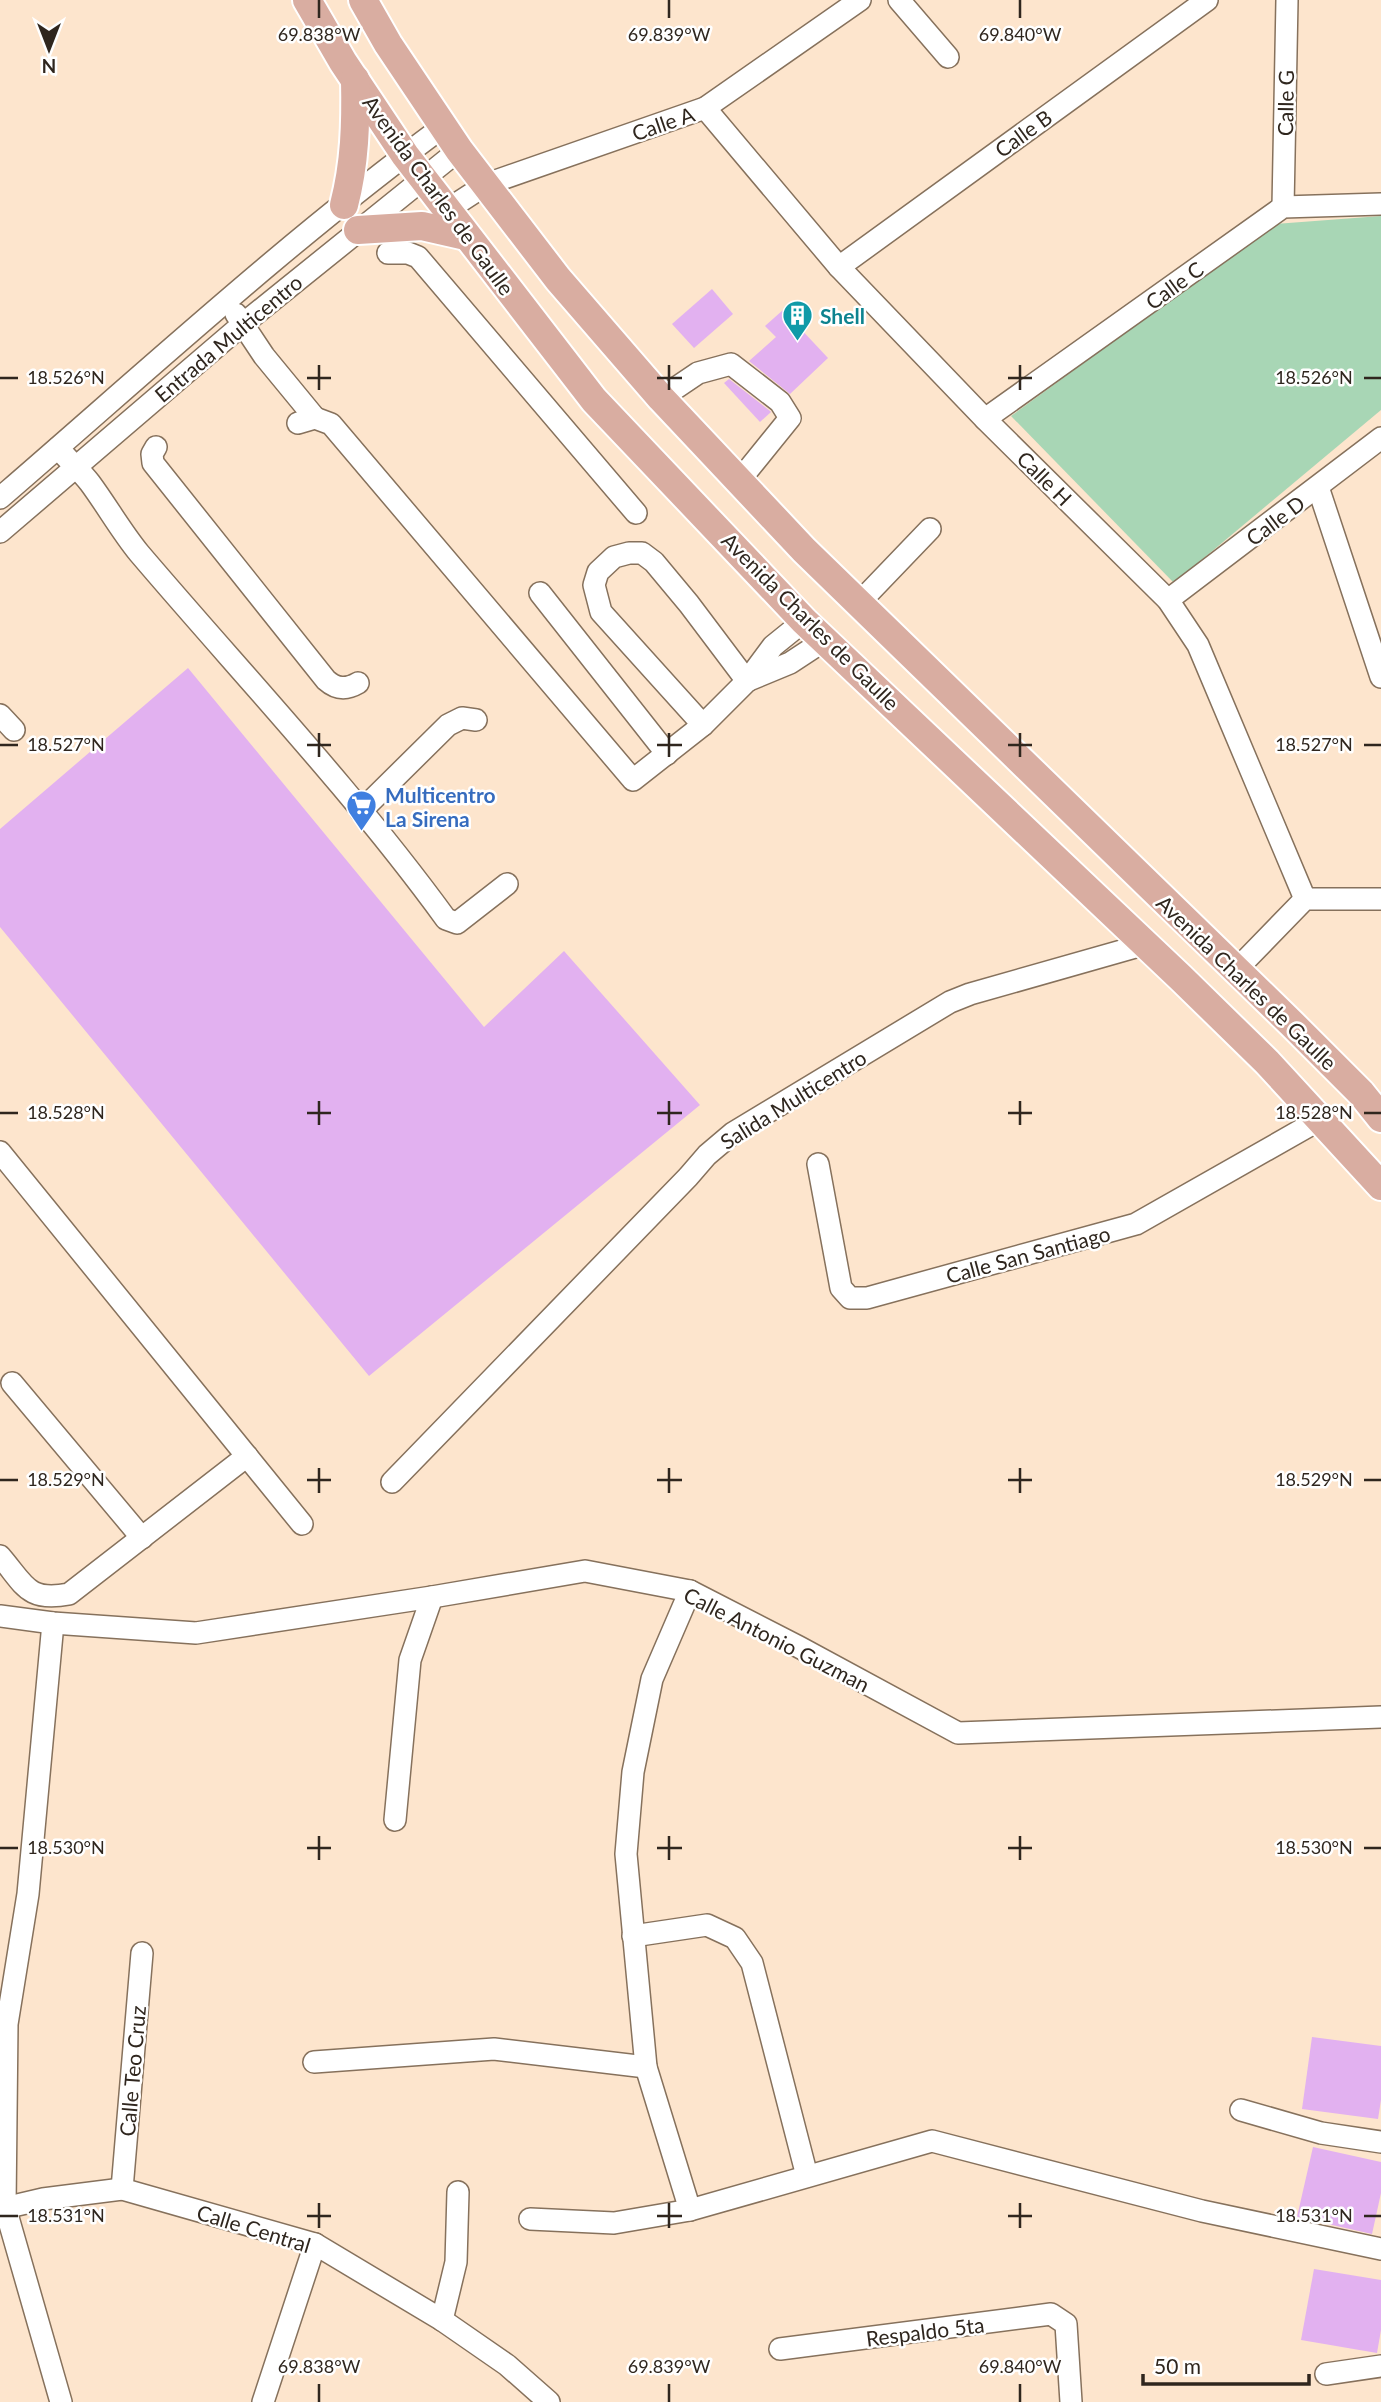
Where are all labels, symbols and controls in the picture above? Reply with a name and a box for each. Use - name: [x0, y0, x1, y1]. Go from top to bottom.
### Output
- north arrow: [14, 14, 84, 84]
- text: 69.838°W: [278, 23, 361, 45]
- text: 69.839°W: [628, 23, 711, 45]
- text: 69.840°W: [979, 23, 1062, 45]
- text: N: [42, 55, 56, 78]
- street label: Calle G: [1272, 70, 1298, 136]
- street label: Avenida Charles de Gaulle: [358, 90, 520, 300]
- street label: Calle A: [629, 100, 698, 145]
- street label: Calle B: [990, 104, 1056, 162]
- street label: Calle C: [1140, 256, 1208, 314]
- street label: Entrada Multicentro: [149, 269, 307, 407]
- building icon: Shell: [780, 298, 814, 342]
- place label: Shell: [820, 303, 865, 328]
- text: 18.526°N: [27, 366, 105, 388]
- text: 18.526°N: [1275, 366, 1353, 388]
- street label: Calle H: [1013, 446, 1077, 510]
- street label: Calle D: [1241, 490, 1309, 550]
- street label: Avenida Charles de Gaulle: [717, 527, 905, 715]
- text: 18.527°N: [27, 733, 105, 755]
- text: 18.527°N: [1275, 733, 1353, 755]
- place label: Multicentro La Sirena: [385, 782, 495, 831]
- supermarket icon: Multicentro La Sirena: [345, 789, 379, 833]
- street label: Avenida Charles de Gaulle: [1152, 890, 1342, 1074]
- street label: Salida Multicentro: [715, 1044, 871, 1154]
- text: 18.528°N: [27, 1101, 105, 1123]
- text: 18.528°N: [1275, 1101, 1353, 1123]
- street label: Calle San Santiago: [943, 1220, 1113, 1288]
- text: 18.529°N: [27, 1468, 105, 1490]
- text: 18.529°N: [1275, 1468, 1353, 1490]
- street label: Calle Antonio Guzman: [680, 1581, 874, 1697]
- text: 18.530°N: [27, 1836, 105, 1858]
- text: 18.530°N: [1275, 1836, 1353, 1858]
- street label: Calle Teo Cruz: [114, 2005, 150, 2137]
- street label: Calle Central: [194, 2199, 314, 2257]
- text: 18.531°N: [27, 2204, 105, 2226]
- text: 18.531°N: [1275, 2204, 1353, 2226]
- street label: Respaldo 5ta: [864, 2311, 986, 2351]
- scale bar: [1143, 2342, 1309, 2386]
- text: 50 m: [1154, 2353, 1201, 2378]
- text: 69.838°W: [278, 2355, 361, 2377]
- text: 69.839°W: [628, 2355, 711, 2377]
- text: 69.840°W: [979, 2355, 1062, 2377]

